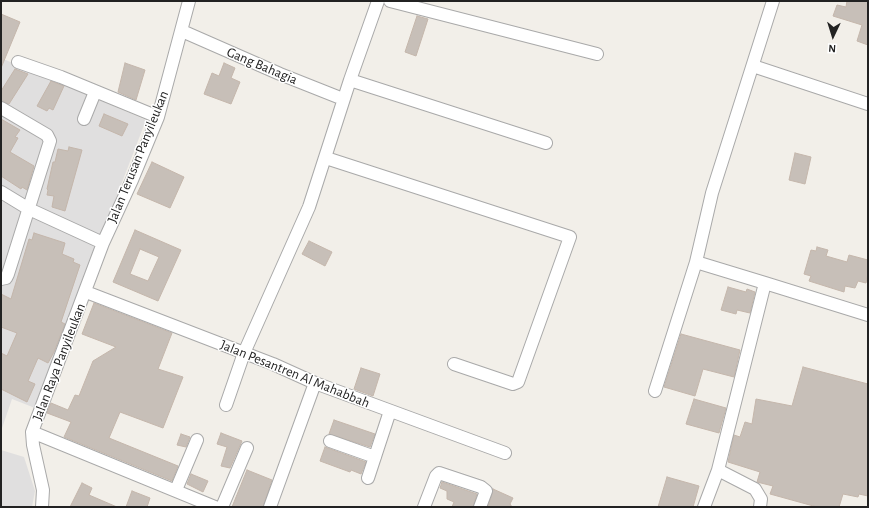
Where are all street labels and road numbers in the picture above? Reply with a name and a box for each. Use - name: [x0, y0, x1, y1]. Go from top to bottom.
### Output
- street label: Gang Bahagia: [224, 44, 300, 88]
- street label: Jalan Terusan Panyileukan: [104, 88, 172, 226]
- street label: Jalan Raya Panyileukan: [29, 301, 89, 423]
- street label: Jalan Pesantren Al Mahabbah: [218, 336, 372, 412]

